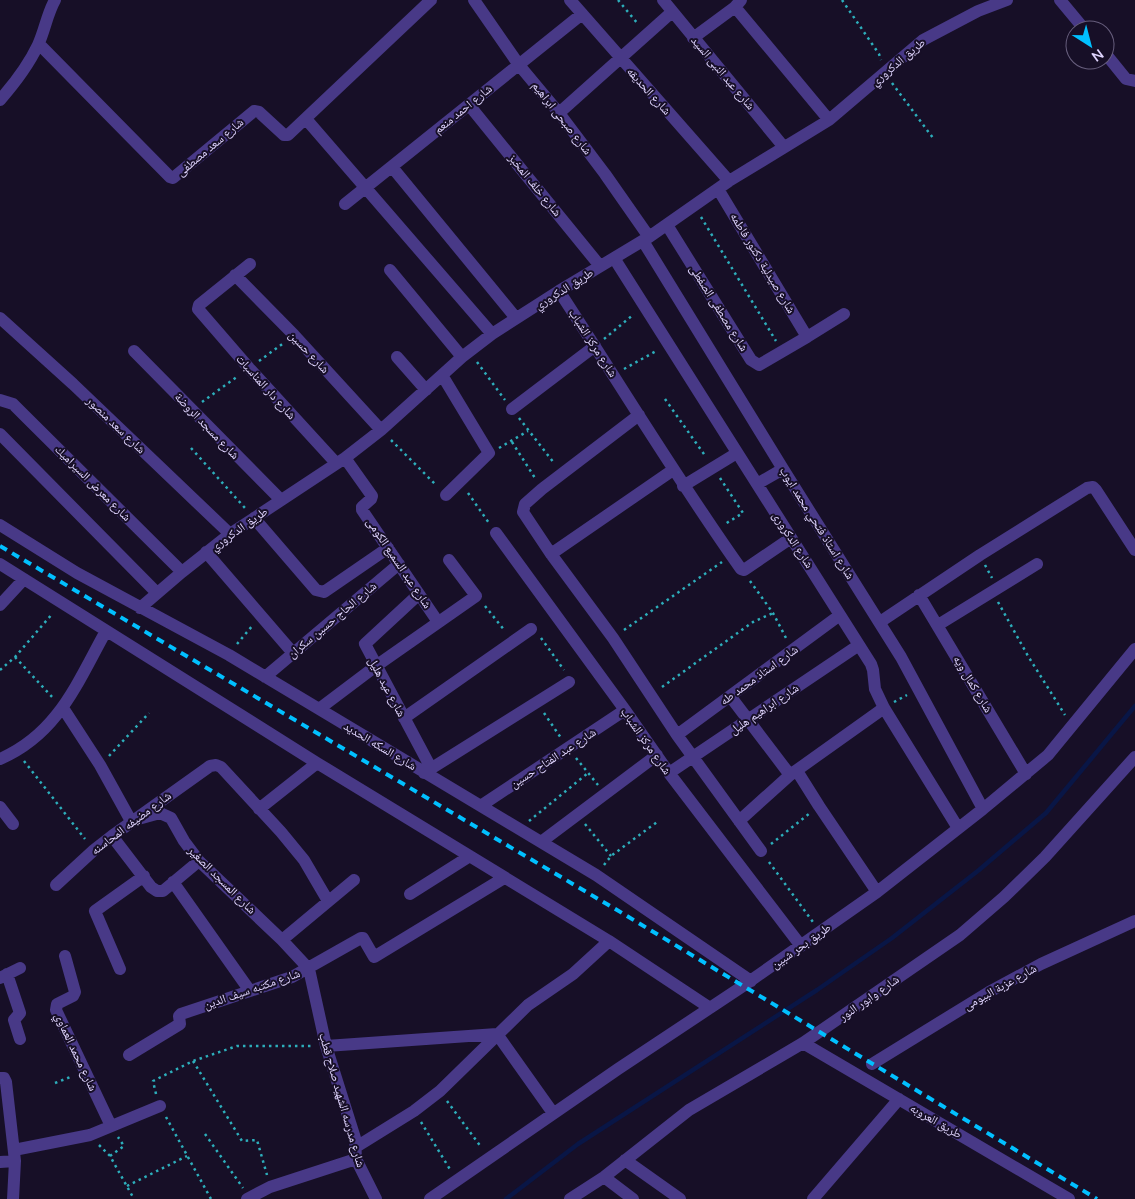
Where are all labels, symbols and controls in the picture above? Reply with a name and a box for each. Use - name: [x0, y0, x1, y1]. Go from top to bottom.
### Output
- north arrow: [1065, 20, 1115, 70]
- street label: شارع عبد النبى السيد: [687, 33, 759, 113]
- street label: طريق الدكروري: [867, 35, 930, 91]
- text: N: [1088, 45, 1107, 66]
- street label: شارع الحديقه: [623, 64, 675, 118]
- street label: شارع صبحى ابراهيم: [528, 78, 596, 158]
- street label: شارع احمد منعم: [431, 81, 496, 137]
- street label: شارع سعد مصطفى: [173, 114, 247, 180]
- street label: شارع خلف المخبز: [504, 150, 565, 220]
- street label: شارع صيدلية دكتور فاطمه: [727, 210, 799, 316]
- street label: شارع مصطفى الصفطى: [686, 262, 752, 355]
- street label: طريق الدكروري: [532, 265, 598, 315]
- street label: شارع مركز الشباب: [565, 306, 621, 380]
- street label: شارع حسين: [285, 327, 333, 377]
- street label: شارع دار المناسبات: [233, 351, 299, 423]
- street label: شارع مسجد الروضة: [171, 389, 243, 463]
- street label: شارع سعد منصور: [82, 392, 149, 457]
- street label: شارع معرض السيراميك: [51, 441, 135, 525]
- street label: شارع استاذ فتحي محمد ايوب: [774, 464, 858, 584]
- street label: طريق الدكروري: [207, 503, 272, 556]
- street label: شارع الدكرورى: [769, 509, 817, 571]
- street label: شارع عبد السميع الكومى: [363, 515, 435, 612]
- street label: شارع الحاج حسين سكران: [284, 578, 380, 662]
- street label: شارع استاذ محمد طه: [717, 641, 801, 709]
- street label: شارع كمال ويه: [950, 652, 996, 716]
- street label: شارع عيد هليل: [365, 654, 410, 720]
- street label: شارع ابراهيم هليل: [726, 680, 802, 738]
- street label: شارع مركز الشباب: [617, 704, 675, 778]
- street label: شارع السكه الحديد: [341, 718, 419, 774]
- street label: شارع عبد الفتاح حسين: [507, 724, 599, 792]
- street label: شارع مضيفه المحاسنه: [88, 788, 174, 858]
- street label: شارع المسجد الصغير: [184, 842, 260, 918]
- street label: طريق بحر شبين: [768, 919, 834, 972]
- street label: شارع عزبة البيومى: [961, 960, 1040, 1014]
- street label: شارع مكتبه سيف الدين: [202, 965, 302, 1013]
- street label: شارع وابور النور: [835, 971, 902, 1025]
- street label: شارع محمد العماوي: [49, 1010, 101, 1095]
- street label: شارع مدرسه الشهيد صلاح قطب: [315, 1031, 369, 1169]
- street label: طريق العروبه: [908, 1100, 965, 1142]

